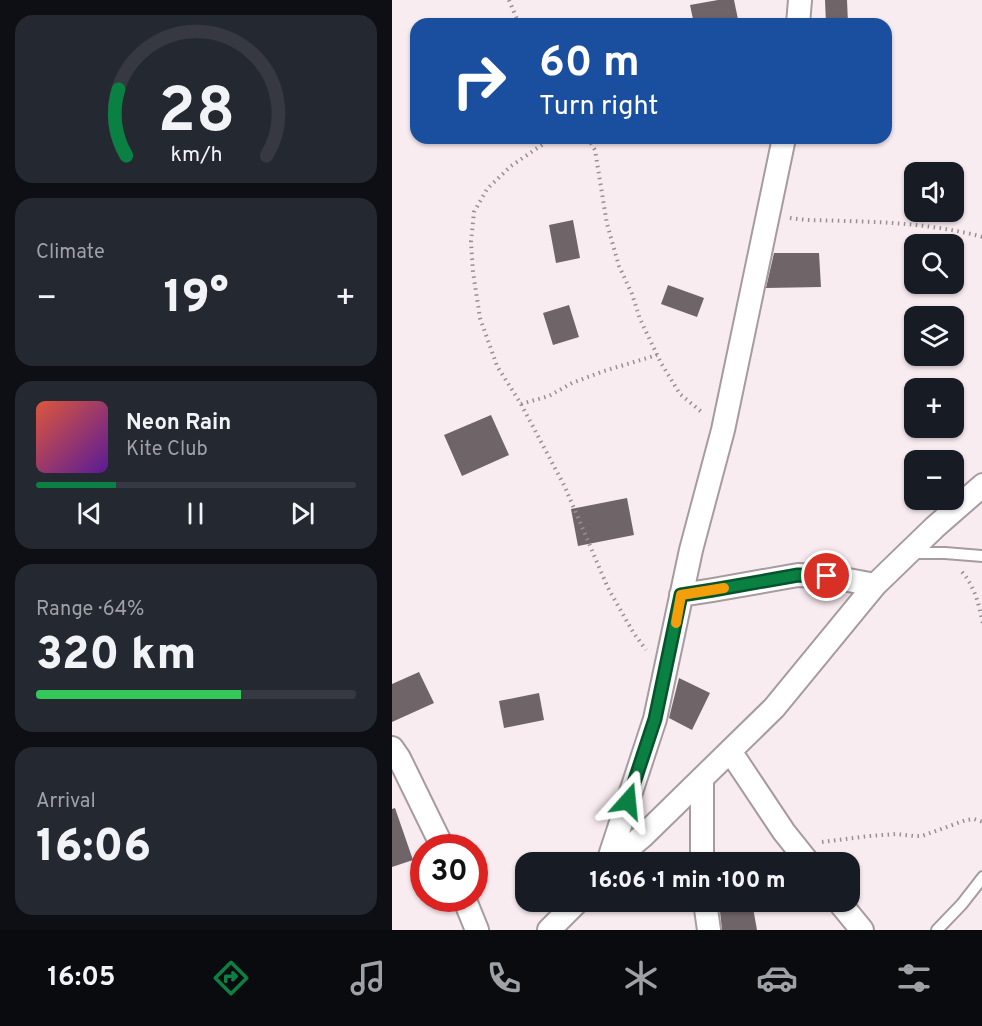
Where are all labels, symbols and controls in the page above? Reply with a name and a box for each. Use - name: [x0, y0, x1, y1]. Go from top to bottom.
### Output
- text: 60 m: [539, 38, 640, 91]
- icon: right: [440, 42, 518, 120]
- text: 28: [157, 75, 235, 154]
- text: Turn right: [539, 90, 658, 124]
- text: km/h: [170, 142, 222, 169]
- map controls: [904, 162, 964, 510]
- button: sound: [904, 162, 964, 222]
- button: search: [904, 234, 964, 294]
- text: Climate: [36, 240, 105, 266]
- text: 19°: [163, 271, 229, 328]
- text: −: [36, 279, 57, 321]
- text: +: [335, 279, 356, 321]
- button: layers: [904, 306, 964, 366]
- button: +: [904, 378, 964, 438]
- text: Neon Rain: [126, 410, 231, 437]
- text: Kite Club: [126, 437, 208, 463]
- button: −: [904, 450, 964, 510]
- icon: previous: [73, 497, 106, 530]
- icon: pause: [179, 497, 212, 530]
- icon: next: [286, 497, 319, 530]
- pin: [801, 550, 852, 601]
- icon: arrive: [810, 559, 843, 592]
- text: Range · 64%: [36, 597, 145, 623]
- text: 320 km: [36, 628, 196, 685]
- position arrow: [596, 769, 660, 833]
- text: Arrival: [36, 789, 96, 815]
- text: 16:06: [36, 820, 151, 877]
- speed limit sign: 30: [410, 834, 488, 912]
- text: 16:06 · 1 min · 100 m: [590, 868, 785, 895]
- icon: directions: [210, 957, 252, 999]
- icon: music: [347, 957, 389, 999]
- icon: phone: [483, 957, 525, 999]
- icon: climate: [620, 957, 662, 999]
- icon: car: [756, 957, 798, 999]
- icon: filters: [893, 957, 935, 999]
- text: 16:05: [47, 961, 115, 995]

